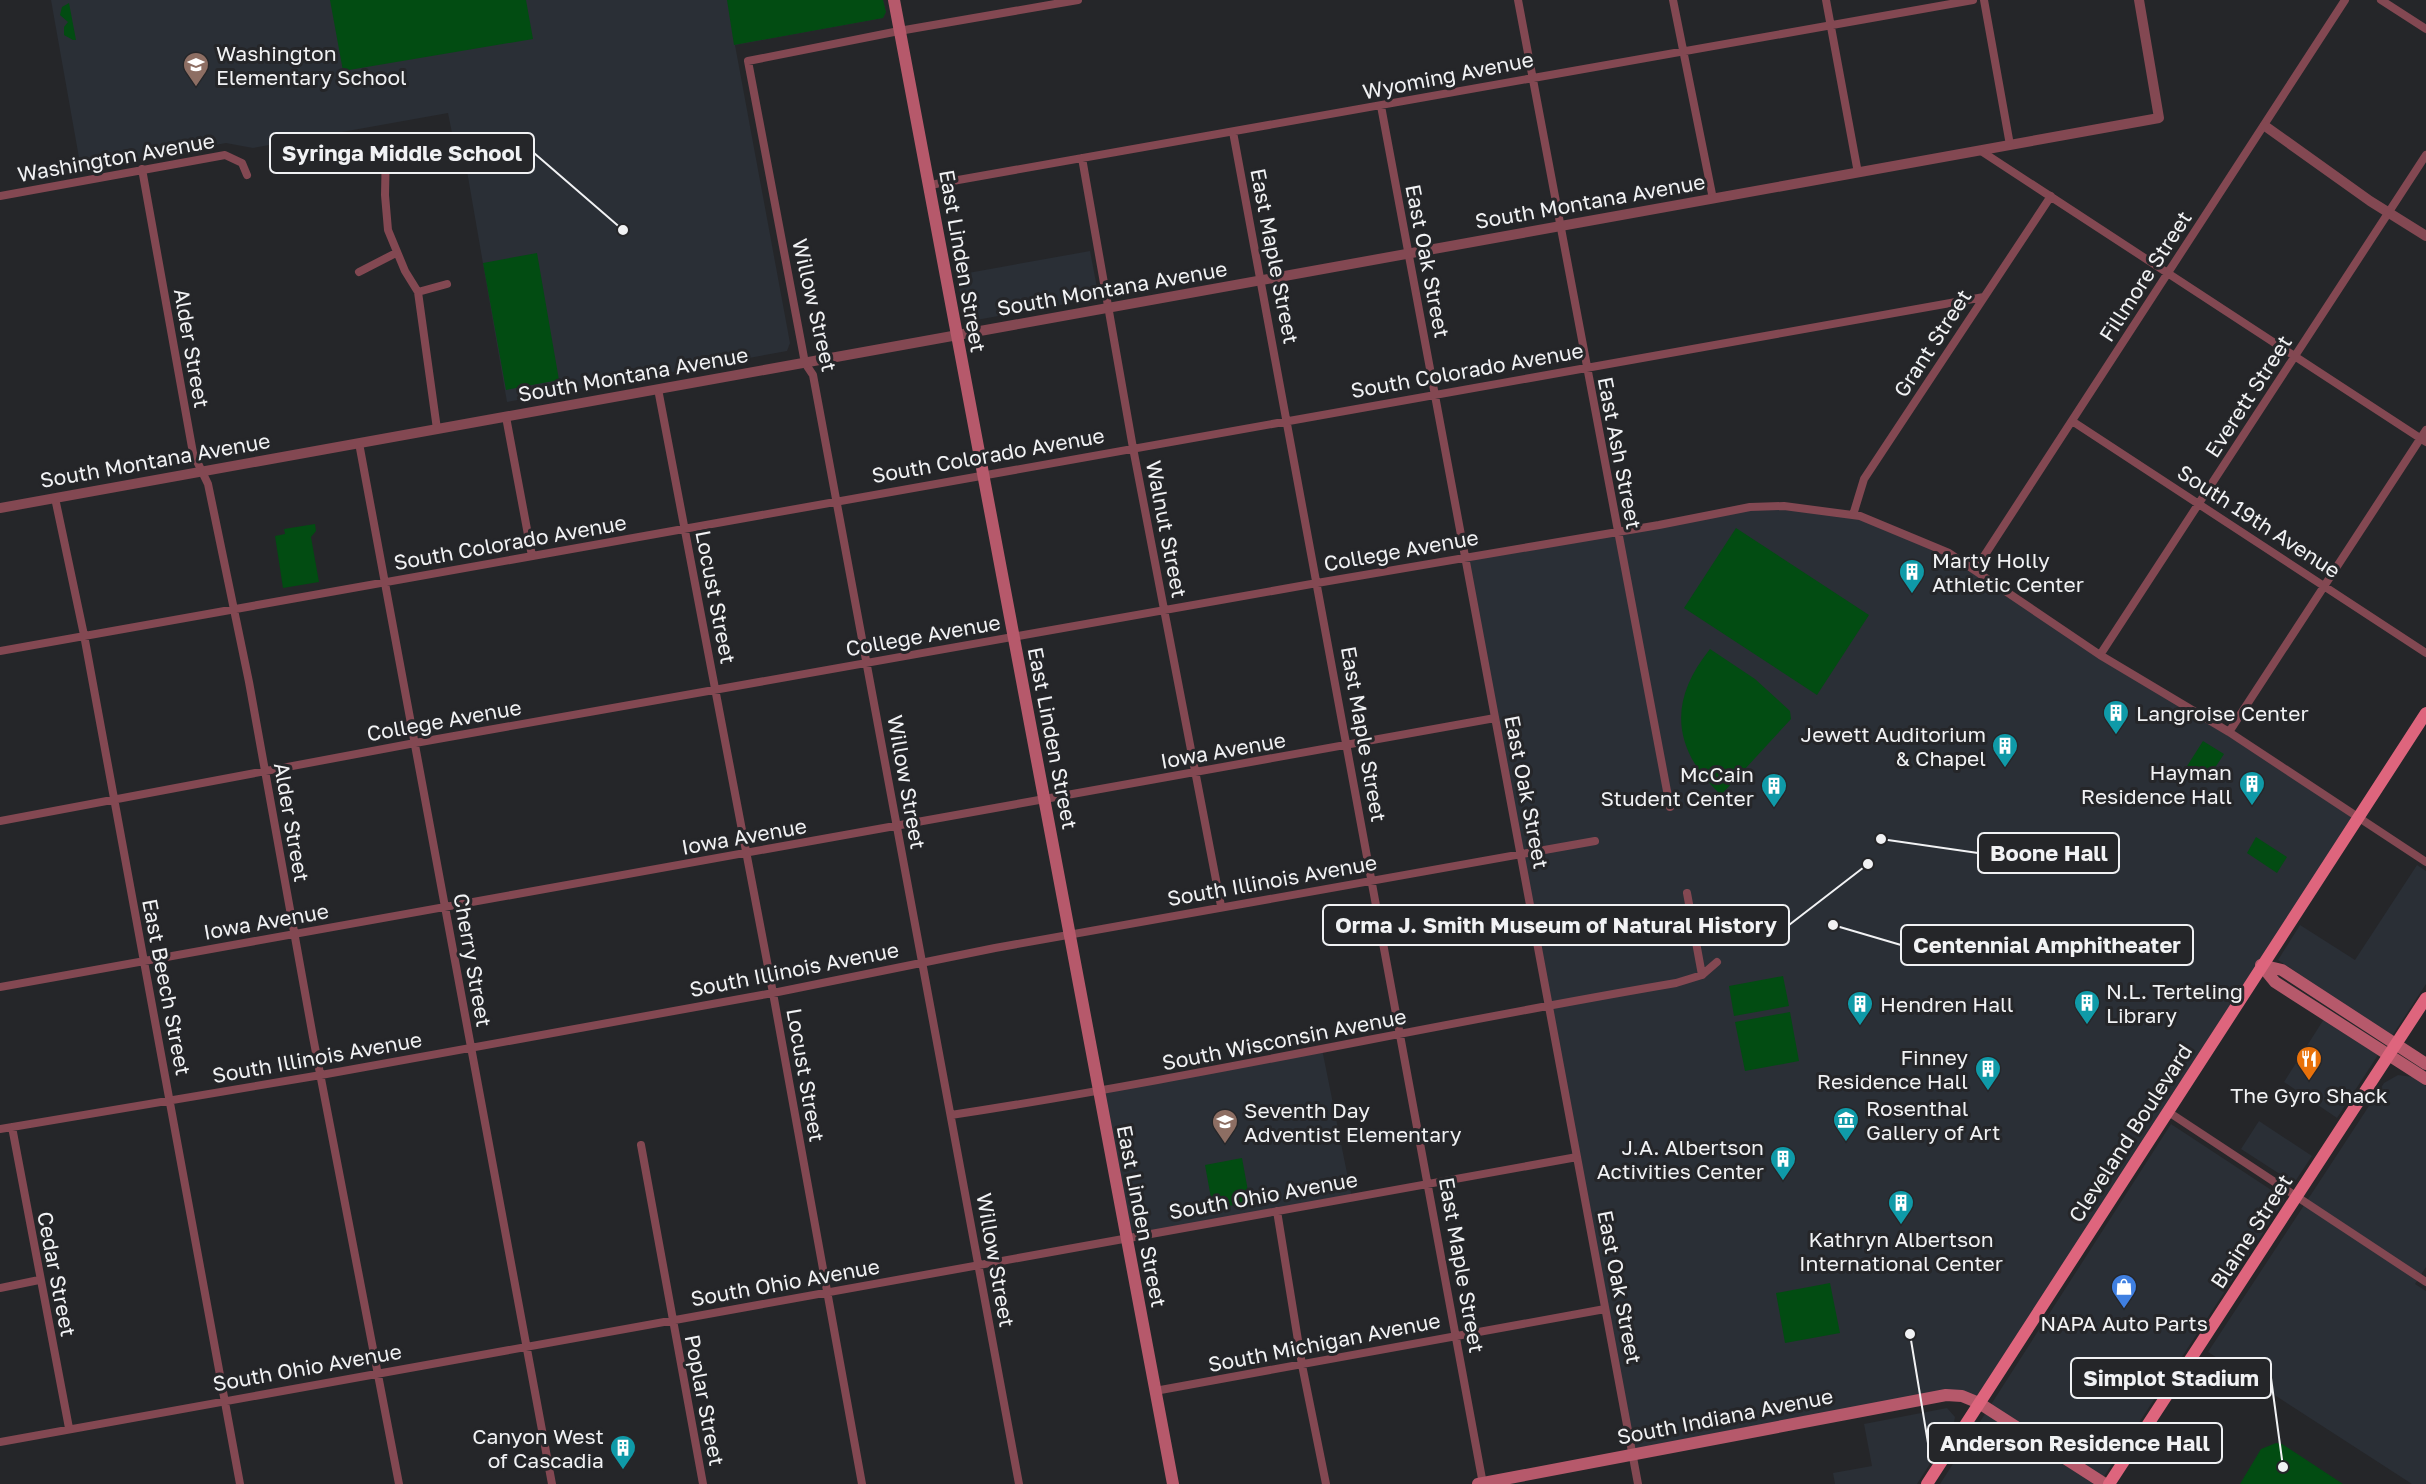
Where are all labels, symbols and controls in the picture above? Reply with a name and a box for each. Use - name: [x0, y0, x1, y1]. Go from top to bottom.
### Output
- place label: Washington Elementary School: [216, 40, 407, 90]
- street label: Wyoming Avenue: [1360, 46, 1536, 104]
- school or university icon: Washington Elementary School: [181, 50, 211, 88]
- street label: Washington Avenue: [15, 127, 217, 187]
- callout: Syringa Middle School: [270, 133, 534, 173]
- text: Syringa Middle School: [282, 139, 522, 166]
- street label: East Maple Street: [1245, 166, 1305, 346]
- street label: East Linden Street: [934, 168, 992, 354]
- street label: South Montana Avenue: [1473, 168, 1707, 234]
- street label: East Oak Street: [1400, 182, 1456, 340]
- street label: Fillmore Street: [2093, 206, 2197, 346]
- street label: Willow Street: [787, 236, 843, 374]
- street label: South Montana Avenue: [995, 255, 1229, 321]
- street label: Grant Street: [1888, 284, 1976, 402]
- street label: Alder Street: [169, 286, 215, 410]
- street label: Everett Street: [2199, 330, 2297, 462]
- street label: South Colorado Avenue: [1349, 337, 1585, 403]
- street label: South Montana Avenue: [516, 341, 750, 407]
- street label: East Ash Street: [1592, 375, 1648, 531]
- street label: South Colorado Avenue: [870, 422, 1106, 488]
- street label: South Montana Avenue: [38, 427, 272, 493]
- street label: Walnut Street: [1141, 458, 1193, 600]
- street label: South 19th Avenue: [2173, 459, 2345, 583]
- street label: South Colorado Avenue: [392, 509, 628, 575]
- street label: College Avenue: [1322, 524, 1480, 576]
- street label: Locust Street: [690, 528, 742, 666]
- place label: Marty Holly Athletic Center: [1932, 547, 2084, 597]
- building icon: Marty Holly Athletic Center: [1897, 557, 1927, 595]
- street label: College Avenue: [844, 609, 1002, 661]
- street label: East Maple Street: [1336, 644, 1392, 824]
- street label: East Linden Street: [1023, 645, 1083, 831]
- street label: College Avenue: [365, 694, 523, 746]
- building icon: Langroise Center: [2101, 698, 2131, 736]
- place label: Langroise Center: [2136, 700, 2309, 726]
- street label: Willow Street: [882, 713, 932, 851]
- street label: East Oak Street: [1499, 713, 1555, 871]
- place label: Jewett Auditorium & Chapel: [1801, 721, 1986, 771]
- street label: Iowa Avenue: [1158, 726, 1288, 774]
- building icon: Jewett Auditorium & Chapel: [1990, 731, 2020, 769]
- place label: Hayman Residence Hall: [2081, 759, 2232, 809]
- street label: Alder Street: [269, 760, 315, 884]
- place label: McCain Student Center: [1600, 761, 1754, 811]
- building icon: Hayman Residence Hall: [2237, 769, 2267, 807]
- building icon: McCain Student Center: [1759, 771, 1789, 809]
- street label: Iowa Avenue: [679, 812, 809, 860]
- callout: Boone Hall: [1978, 833, 2119, 873]
- text: Boone Hall: [1990, 839, 2108, 866]
- street label: South Illinois Avenue: [1165, 849, 1379, 911]
- street label: Cherry Street: [448, 891, 498, 1029]
- street label: East Beech Street: [137, 896, 197, 1078]
- street label: Iowa Avenue: [201, 897, 331, 945]
- callout: Orma J. Smith Museum of Natural History: [1323, 905, 1789, 945]
- text: Orma J. Smith Museum of Natural History: [1335, 911, 1777, 938]
- callout: Centennial Amphitheater: [1901, 925, 2193, 965]
- text: Centennial Amphitheater: [1913, 931, 2181, 958]
- street label: South Illinois Avenue: [687, 936, 901, 1002]
- place label: N.L. Terteling Library: [2106, 978, 2243, 1028]
- building icon: N.L. Terteling Library: [2072, 988, 2102, 1026]
- building icon: Hendren Hall: [1845, 989, 1875, 1027]
- place label: Hendren Hall: [1880, 991, 2014, 1017]
- street label: South Wisconsin Avenue: [1160, 1003, 1408, 1075]
- street label: Locust Street: [781, 1006, 831, 1144]
- street label: South Illinois Avenue: [210, 1026, 424, 1088]
- street label: Cleveland Boulevard: [2063, 1039, 2197, 1227]
- place label: Finney Residence Hall: [1817, 1044, 1968, 1094]
- restaurant icon: The Gyro Shack: [2294, 1044, 2324, 1082]
- building icon: Finney Residence Hall: [1973, 1054, 2003, 1092]
- place label: The Gyro Shack: [2230, 1082, 2388, 1108]
- place label: Rosenthal Gallery of Art: [1866, 1095, 2000, 1145]
- place label: Seventh Day Adventist Elementary: [1244, 1097, 1462, 1147]
- museum icon: Rosenthal Gallery of Art: [1831, 1105, 1861, 1143]
- school or university icon: Seventh Day Adventist Elementary: [1210, 1107, 1240, 1145]
- street label: East Linden Street: [1112, 1123, 1172, 1309]
- place label: J.A. Albertson Activities Center: [1597, 1134, 1764, 1184]
- building icon: J.A. Albertson Activities Center: [1768, 1144, 1798, 1182]
- street label: South Ohio Avenue: [1167, 1166, 1359, 1224]
- street label: Blaine Street: [2204, 1169, 2298, 1293]
- street label: East Maple Street: [1434, 1175, 1490, 1355]
- building icon: Kathryn Albertson International Center: [1886, 1188, 1916, 1226]
- street label: Willow Street: [971, 1191, 1021, 1329]
- street label: East Oak Street: [1592, 1208, 1648, 1366]
- street label: Cedar Street: [32, 1209, 82, 1339]
- place label: Kathryn Albertson International Center: [1799, 1226, 2003, 1276]
- street label: South Ohio Avenue: [689, 1253, 881, 1311]
- shop icon: NAPA Auto Parts: [2109, 1272, 2139, 1310]
- street label: South Michigan Avenue: [1206, 1307, 1442, 1377]
- place label: NAPA Auto Parts: [2040, 1310, 2208, 1336]
- street label: Poplar Street: [680, 1332, 730, 1468]
- street label: South Ohio Avenue: [211, 1338, 403, 1396]
- callout: Simplot Stadium: [2071, 1358, 2271, 1398]
- text: Simplot Stadium: [2083, 1364, 2259, 1391]
- street label: South Indiana Avenue: [1615, 1382, 1835, 1450]
- place label: Canyon West of Cascadia: [472, 1423, 604, 1473]
- callout: Anderson Residence Hall: [1928, 1423, 2222, 1463]
- text: Anderson Residence Hall: [1940, 1429, 2210, 1456]
- building icon: Canyon West of Cascadia: [608, 1433, 638, 1471]

